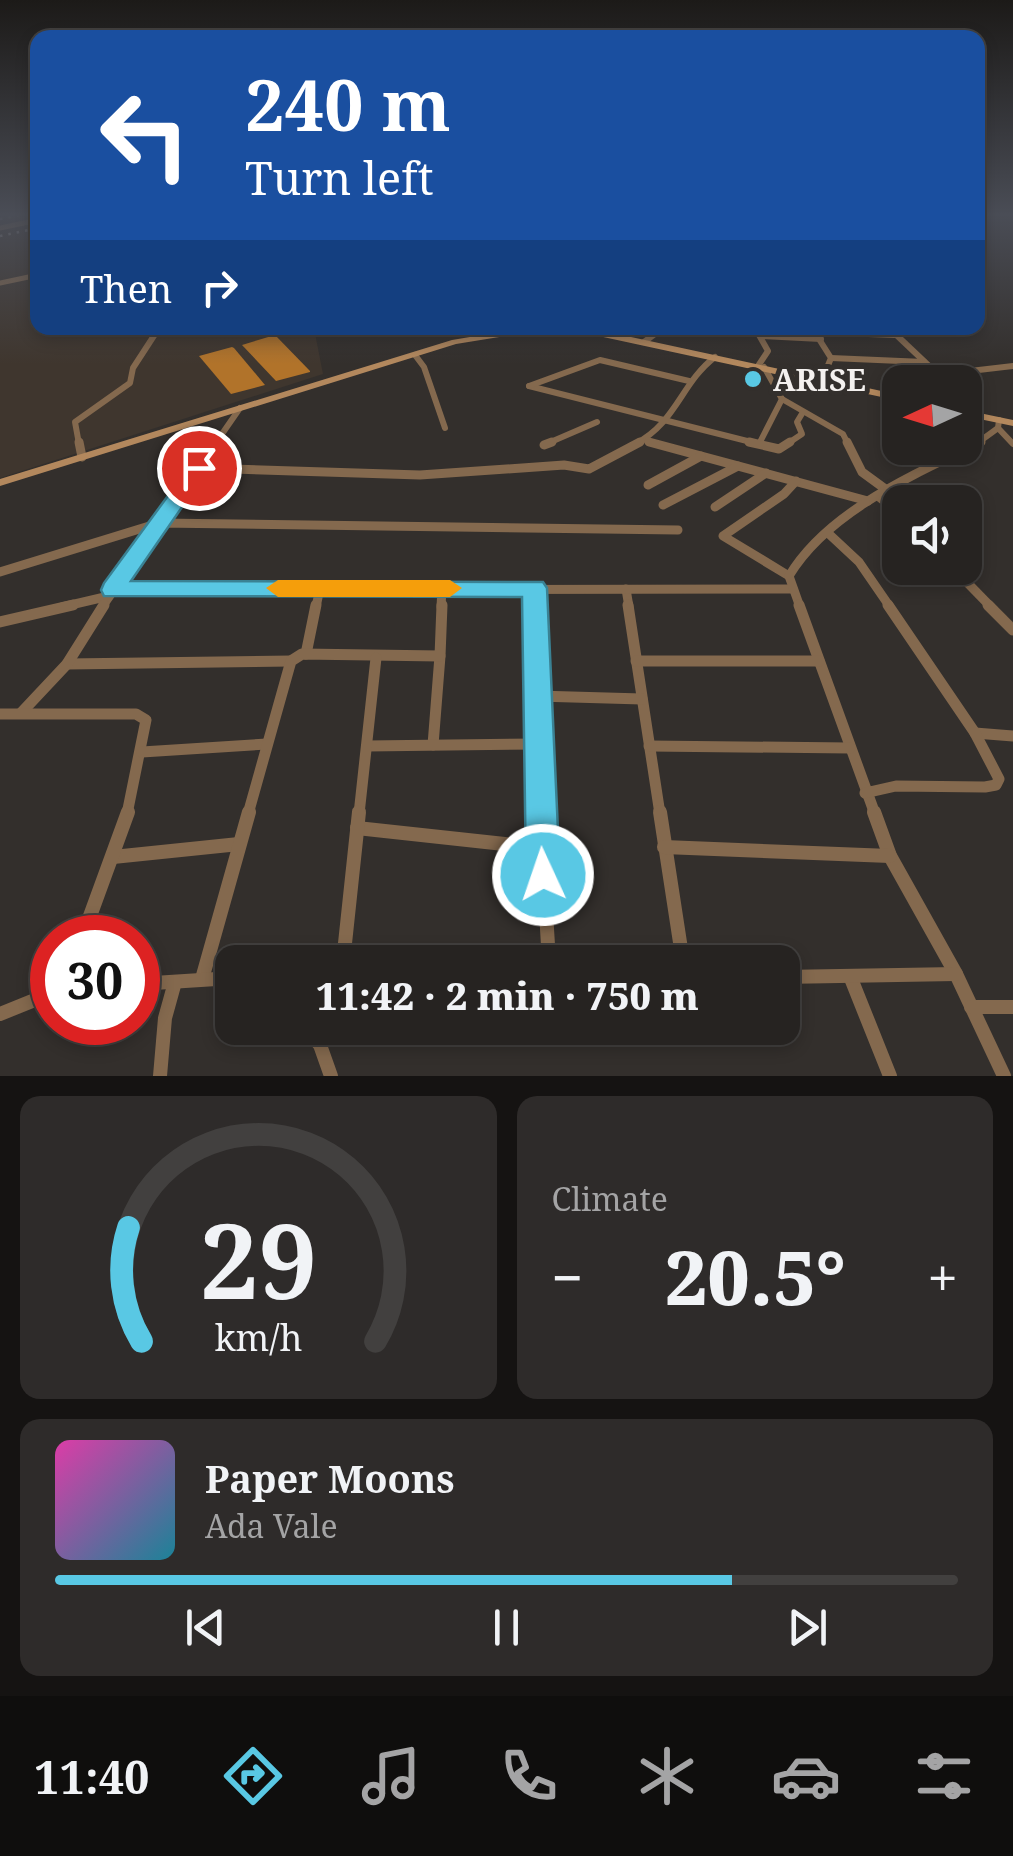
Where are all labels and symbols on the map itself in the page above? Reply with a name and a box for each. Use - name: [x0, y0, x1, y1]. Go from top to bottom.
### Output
- place label: ARISE: [773, 359, 866, 400]
- north arrow: [882, 365, 982, 465]
- marker: ARISE: [742, 368, 764, 390]
- pin: [157, 426, 242, 511]
- position arrow: [491, 823, 595, 927]
- speed limit sign: 30: [30, 915, 160, 1045]

